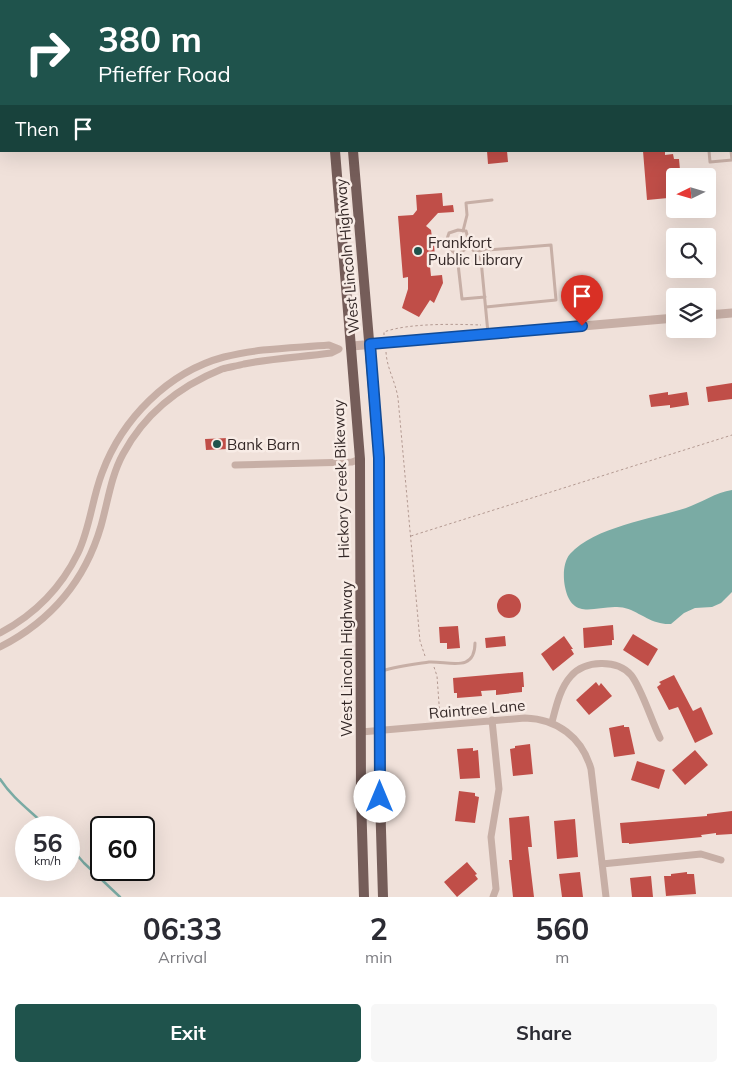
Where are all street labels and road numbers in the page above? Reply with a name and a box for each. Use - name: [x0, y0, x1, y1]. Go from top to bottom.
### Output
- street label: West Lincoln Highway: [331, 178, 363, 334]
- street label: Hickory Creek Bikeway: [329, 399, 353, 559]
- street label: West Lincoln Highway: [337, 581, 356, 737]
- street label: Raintree Lane: [428, 695, 526, 723]

